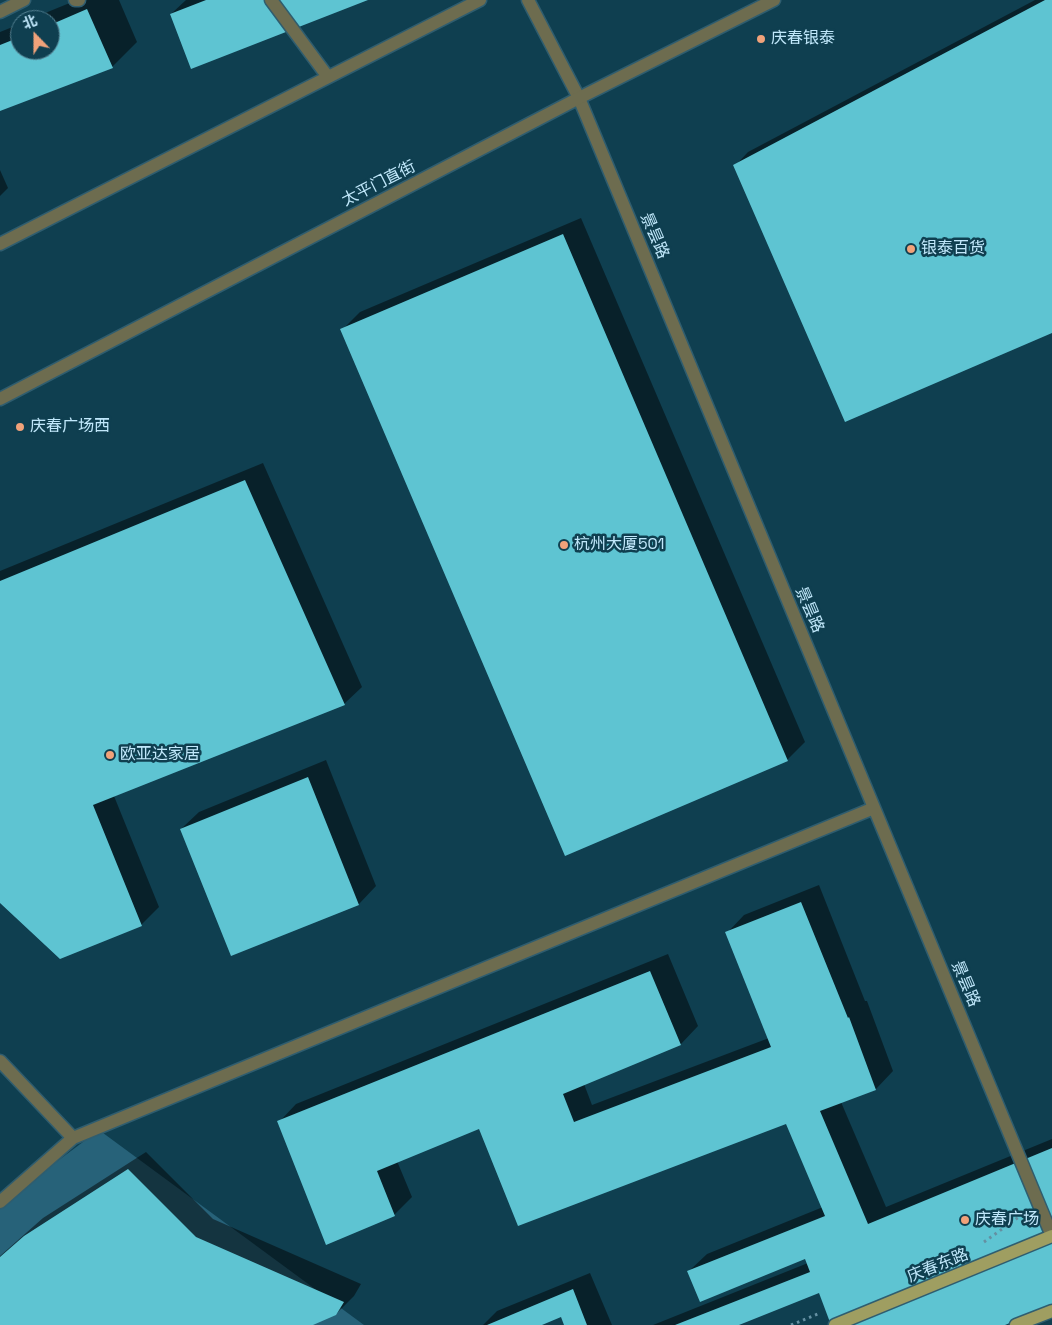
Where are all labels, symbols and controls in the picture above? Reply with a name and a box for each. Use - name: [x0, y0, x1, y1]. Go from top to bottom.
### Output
- north arrow: [10, 10, 60, 60]
- text: 北: [20, 11, 40, 33]
- place label: 庆春银泰: [771, 29, 835, 49]
- marker: 庆春银泰: [755, 33, 767, 45]
- street label: 太平门直街: [339, 157, 419, 211]
- street label: 景昙路: [636, 210, 672, 262]
- place label: 银泰百货: [921, 239, 985, 259]
- marker: 银泰百货: [905, 243, 917, 255]
- place label: 庆春广场西: [30, 417, 110, 437]
- marker: 庆春广场西: [14, 421, 26, 433]
- place label: 杭州大厦501: [574, 535, 665, 555]
- marker: 杭州大厦501: [558, 539, 570, 551]
- street label: 景昙路: [791, 584, 827, 636]
- place label: 欧亚达家居: [120, 745, 200, 765]
- marker: 欧亚达家居: [104, 749, 116, 761]
- street label: 景昙路: [947, 958, 983, 1010]
- place label: 庆春广场: [975, 1210, 1039, 1230]
- marker: 庆春广场: [959, 1214, 971, 1226]
- street label: 庆春东路: [905, 1245, 971, 1287]

